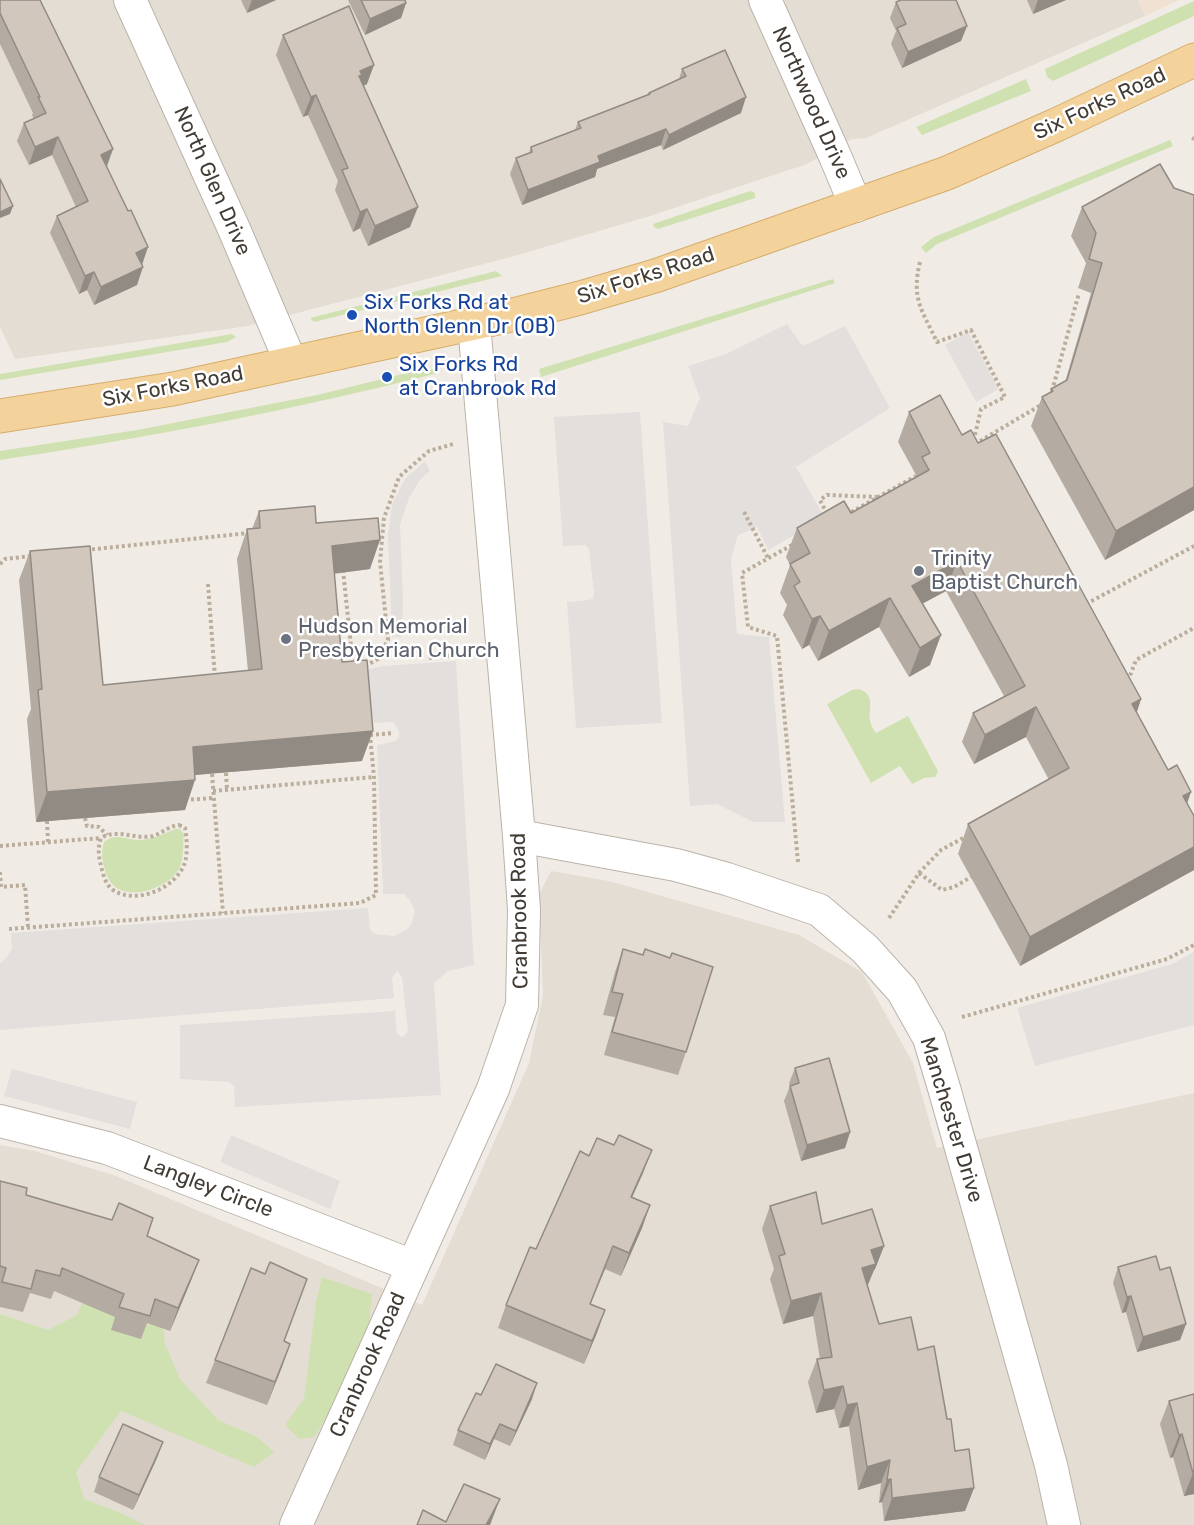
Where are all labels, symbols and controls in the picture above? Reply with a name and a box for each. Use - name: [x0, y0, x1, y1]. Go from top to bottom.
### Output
- street label: Northwood Drive: [766, 23, 856, 183]
- street label: Six Forks Road: [1030, 62, 1170, 146]
- street label: North Glen Drive: [168, 103, 256, 259]
- street label: Six Forks Road: [574, 242, 718, 310]
- place label: Six Forks Rd at North Glenn Dr (OB): [364, 290, 555, 340]
- marker: Six Forks Rd at North Glenn Dr (OB): [345, 308, 359, 322]
- place label: Six Forks Rd at Cranbrook Rd: [399, 352, 556, 402]
- street label: Six Forks Road: [100, 361, 246, 413]
- marker: Six Forks Rd at Cranbrook Rd: [380, 370, 394, 384]
- place label: Trinity Baptist Church: [931, 546, 1078, 596]
- marker: Trinity Baptist Church: [912, 564, 926, 578]
- place label: Hudson Memorial Presbyterian Church: [298, 614, 499, 664]
- marker: Hudson Memorial Presbyterian Church: [279, 632, 293, 646]
- street label: Cranbrook Road: [506, 833, 534, 989]
- street label: Manchester Drive: [914, 1034, 988, 1206]
- street label: Langley Circle: [139, 1151, 277, 1223]
- street label: Cranbrook Road: [325, 1289, 411, 1441]

